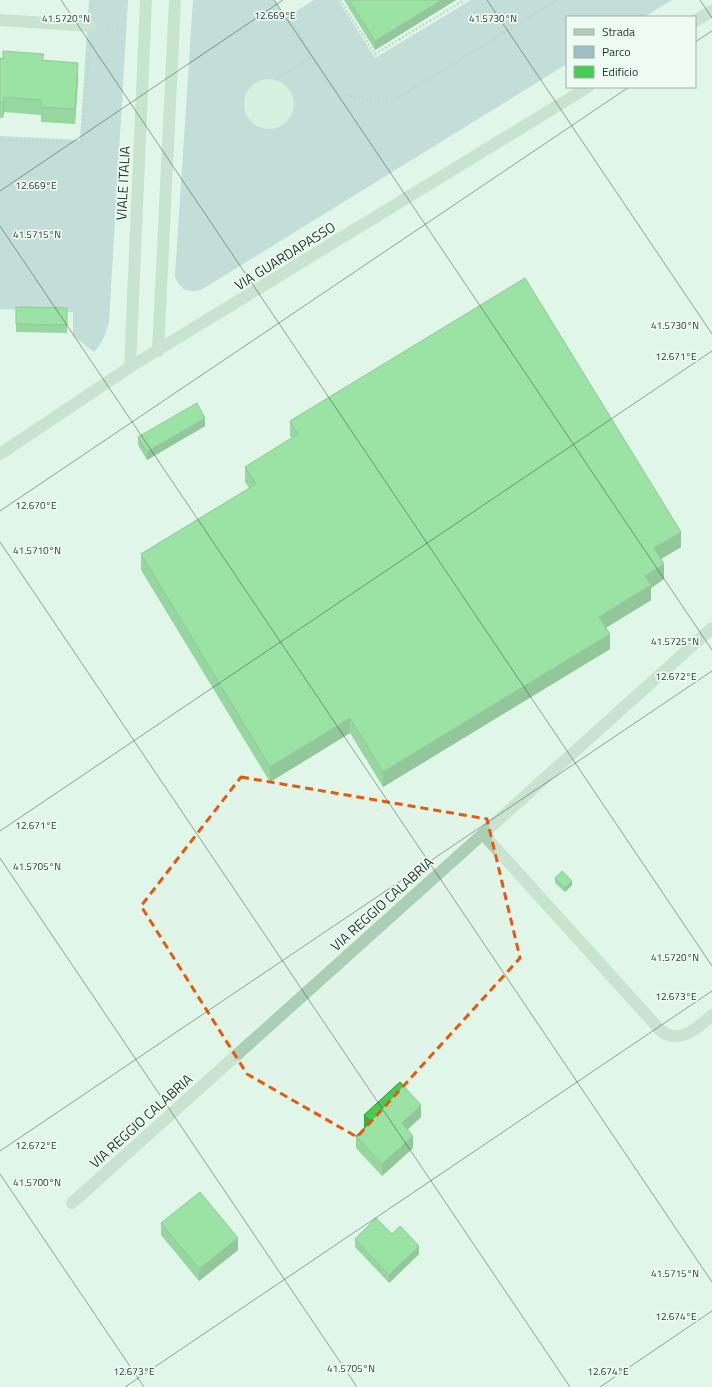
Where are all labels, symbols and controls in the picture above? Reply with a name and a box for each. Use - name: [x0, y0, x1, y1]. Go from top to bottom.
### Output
- text: 12.669°E: [254, 8, 296, 23]
- text: 41.5720°N: [42, 11, 90, 26]
- text: 41.5730°N: [469, 11, 517, 26]
- legend: [566, 16, 696, 88]
- text: Strada: [602, 22, 635, 41]
- text: Parco: [602, 42, 631, 61]
- text: Edificio: [602, 62, 638, 81]
- street label: VIALE ITALIA: [110, 145, 135, 221]
- text: 12.669°E: [15, 178, 57, 193]
- street label: VIA GUARDAPASSO: [230, 216, 339, 295]
- text: 41.5715°N: [13, 227, 61, 242]
- text: 41.5730°N: [651, 318, 699, 333]
- text: 12.671°E: [655, 349, 697, 364]
- text: 12.670°E: [15, 498, 57, 513]
- text: 41.5710°N: [13, 543, 61, 558]
- text: 41.5725°N: [651, 634, 699, 649]
- text: 12.672°E: [655, 669, 697, 684]
- text: 12.671°E: [15, 818, 57, 833]
- street label: VIA REGGIO CALABRIA: [325, 851, 438, 956]
- text: 41.5705°N: [13, 859, 61, 874]
- text: 41.5720°N: [651, 950, 699, 965]
- text: 12.673°E: [655, 989, 697, 1004]
- street label: VIA REGGIO CALABRIA: [84, 1068, 197, 1173]
- text: 12.672°E: [15, 1138, 57, 1153]
- text: 41.5700°N: [13, 1175, 61, 1190]
- text: 41.5715°N: [651, 1266, 699, 1281]
- text: 12.674°E: [655, 1309, 697, 1324]
- text: 41.5705°N: [327, 1361, 375, 1376]
- text: 12.673°E: [113, 1364, 155, 1379]
- text: 12.674°E: [587, 1364, 629, 1379]

